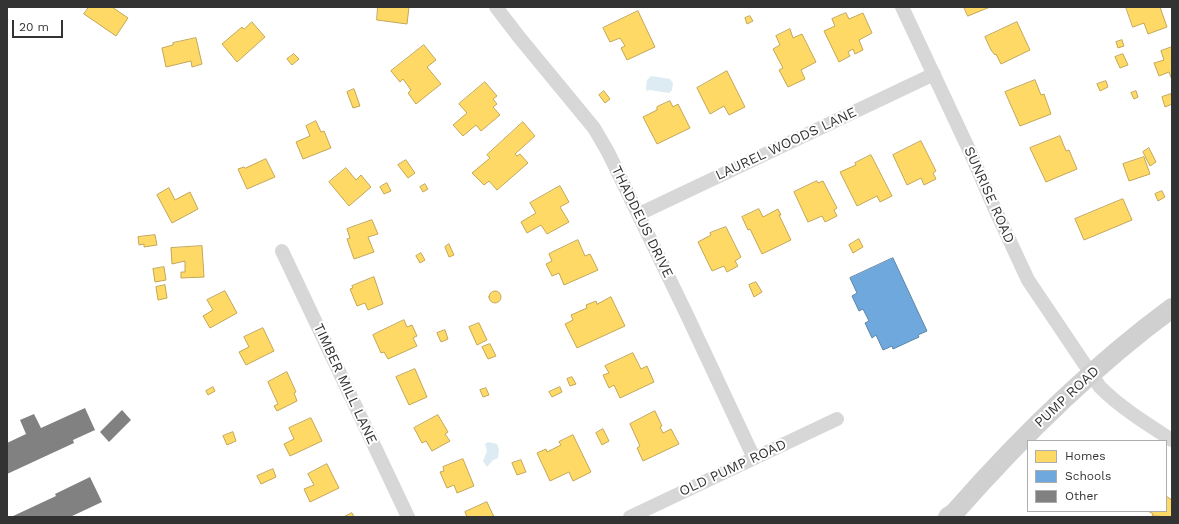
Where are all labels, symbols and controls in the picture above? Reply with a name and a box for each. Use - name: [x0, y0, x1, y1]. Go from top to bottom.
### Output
- scale bar: [14, 12, 65, 38]
- text: 20 m: [19, 20, 49, 34]
- street label: LAUREL WOODS LANE: [713, 104, 859, 184]
- street label: SUNRISE ROAD: [960, 144, 1018, 246]
- street label: THADDEUS DRIVE: [608, 163, 676, 281]
- street label: TIMBER MILL LANE: [310, 321, 380, 447]
- street label: PUMP ROAD: [1031, 363, 1103, 431]
- street label: OLD PUMP ROAD: [677, 436, 789, 500]
- legend: [1027, 440, 1167, 512]
- text: Homes: [1065, 449, 1106, 463]
- text: Schools: [1065, 469, 1111, 483]
- text: Other: [1065, 489, 1098, 503]

